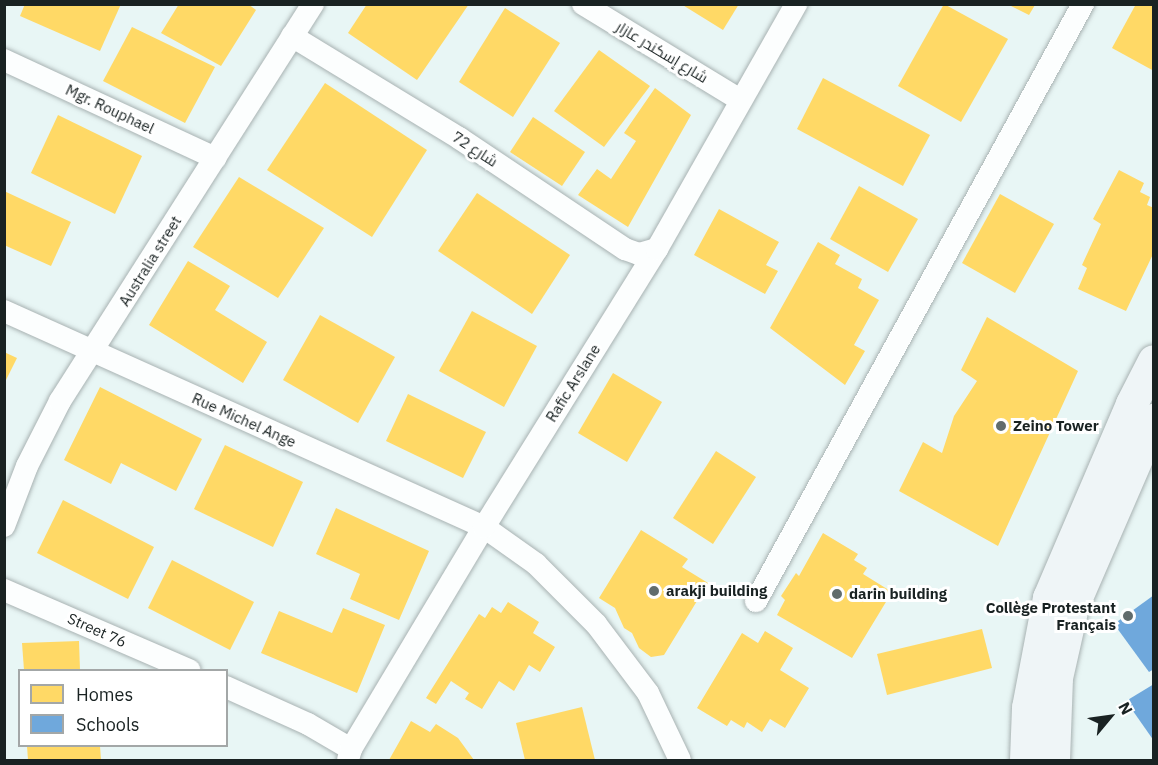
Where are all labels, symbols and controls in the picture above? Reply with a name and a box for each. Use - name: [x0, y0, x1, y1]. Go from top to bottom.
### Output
- street label: شارع إسكندر عازار: [613, 17, 711, 87]
- street label: Mgr. Rouphael: [63, 81, 157, 137]
- street label: شارع 72: [449, 128, 501, 170]
- street label: Australia street: [115, 213, 185, 309]
- street label: Rafic Arslane: [542, 341, 604, 425]
- street label: Rue Michel Ange: [189, 389, 299, 451]
- place label: Zeino Tower: [1013, 417, 1099, 435]
- marker: Zeino Tower: [994, 419, 1008, 433]
- place label: arakji building: [666, 582, 767, 600]
- marker: arakji building: [647, 584, 661, 598]
- place label: darin building: [849, 585, 947, 603]
- marker: darin building: [830, 587, 844, 601]
- place label: Collège Protestant Français: [986, 598, 1116, 633]
- street label: Street 76: [65, 609, 129, 651]
- marker: Collège Protestant Français: [1121, 609, 1135, 623]
- legend: [18, 669, 228, 747]
- text: Homes: [76, 683, 133, 706]
- north arrow: [1080, 687, 1140, 747]
- text: N: [1114, 698, 1137, 718]
- text: Schools: [76, 713, 140, 736]

